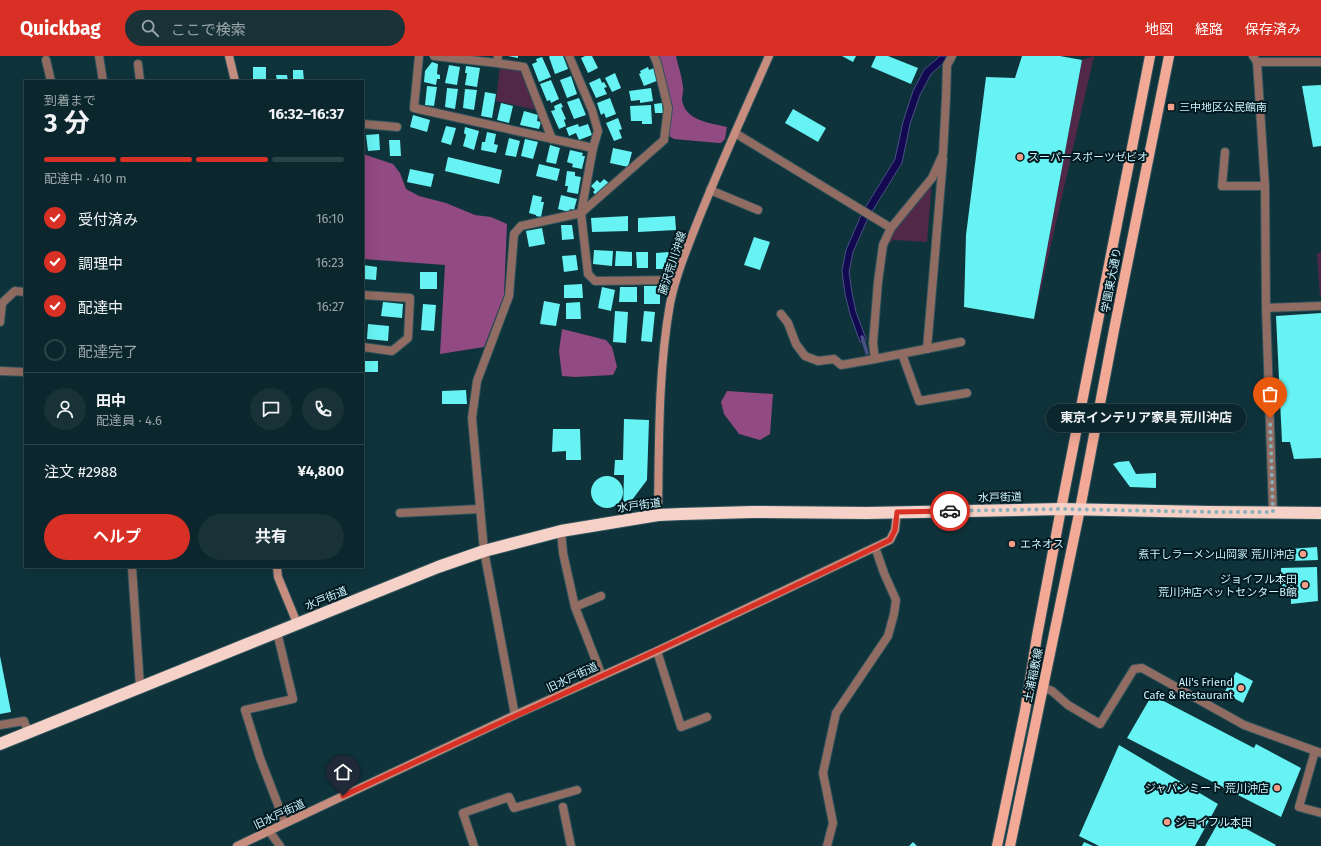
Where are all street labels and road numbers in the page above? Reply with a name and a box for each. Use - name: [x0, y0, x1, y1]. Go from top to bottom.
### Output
- street label: 藤沢荒川沖線: [656, 230, 689, 297]
- street label: 学園東大通り: [1099, 246, 1124, 314]
- street label: 水戸街道: [978, 491, 1022, 504]
- street label: 水戸街道: [616, 496, 662, 515]
- street label: 水戸街道: [303, 584, 349, 613]
- street label: 土浦稲敷線: [1021, 647, 1046, 703]
- street label: 旧水戸街道: [545, 660, 600, 695]
- street label: 旧水戸街道: [252, 797, 307, 832]

